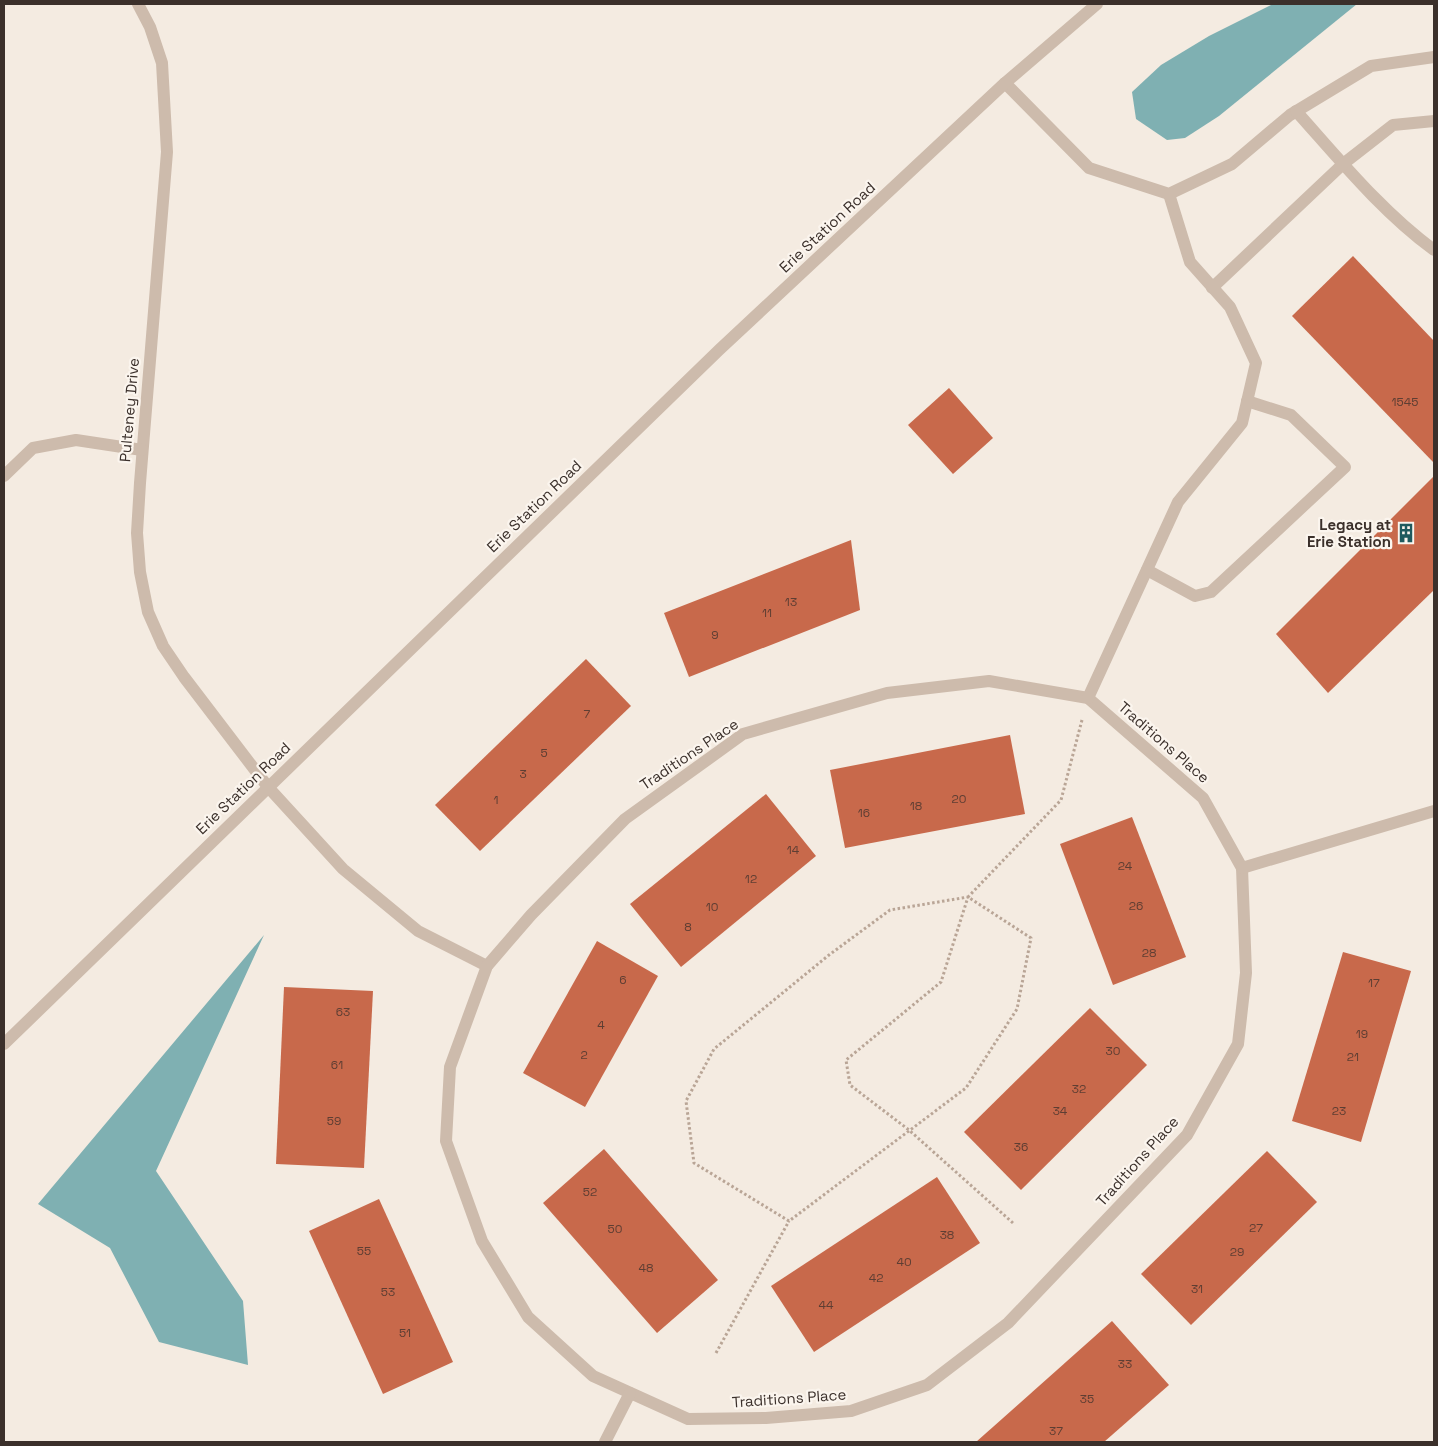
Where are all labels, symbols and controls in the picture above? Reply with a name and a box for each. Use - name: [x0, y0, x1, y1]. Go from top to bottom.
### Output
- street label: Erie Station Road: [775, 178, 879, 276]
- street label: Pulteney Drive: [115, 357, 143, 463]
- house number: 1545: [1392, 394, 1418, 410]
- street label: Erie Station Road: [483, 456, 585, 556]
- place label: Legacy at Erie Station: [1307, 515, 1391, 551]
- building icon: Legacy at Erie Station: [1395, 522, 1417, 544]
- house number: 13: [785, 594, 797, 610]
- house number: 11: [762, 605, 772, 621]
- house number: 9: [711, 627, 719, 643]
- street label: Traditions Place: [1115, 697, 1214, 787]
- house number: 7: [584, 706, 591, 722]
- street label: Traditions Place: [636, 714, 742, 794]
- street label: Erie Station Road: [192, 738, 294, 838]
- house number: 5: [540, 745, 548, 761]
- house number: 3: [519, 766, 527, 782]
- house number: 20: [952, 791, 966, 807]
- house number: 1: [493, 792, 499, 808]
- house number: 18: [910, 798, 922, 814]
- house number: 16: [858, 805, 870, 821]
- house number: 14: [787, 842, 800, 858]
- house number: 24: [1118, 858, 1133, 874]
- house number: 12: [745, 871, 757, 887]
- house number: 26: [1129, 898, 1143, 914]
- house number: 10: [706, 899, 718, 915]
- house number: 8: [684, 919, 692, 935]
- house number: 28: [1142, 945, 1156, 961]
- house number: 6: [619, 972, 627, 988]
- house number: 17: [1368, 975, 1380, 991]
- house number: 63: [336, 1004, 350, 1020]
- house number: 4: [597, 1017, 605, 1033]
- house number: 19: [1356, 1026, 1368, 1042]
- house number: 30: [1106, 1043, 1120, 1059]
- house number: 2: [580, 1047, 588, 1063]
- house number: 21: [1347, 1049, 1359, 1065]
- house number: 61: [331, 1057, 343, 1073]
- house number: 32: [1072, 1081, 1086, 1097]
- house number: 34: [1053, 1103, 1068, 1119]
- house number: 23: [1332, 1103, 1346, 1119]
- street label: Traditions Place: [1092, 1112, 1182, 1210]
- house number: 59: [327, 1113, 341, 1129]
- house number: 36: [1014, 1139, 1028, 1155]
- house number: 52: [583, 1184, 597, 1200]
- house number: 27: [1249, 1220, 1263, 1236]
- house number: 50: [608, 1221, 622, 1237]
- house number: 38: [940, 1227, 954, 1243]
- house number: 55: [357, 1243, 371, 1259]
- house number: 29: [1230, 1244, 1244, 1260]
- house number: 40: [896, 1254, 912, 1270]
- house number: 48: [639, 1260, 653, 1276]
- house number: 42: [869, 1270, 883, 1286]
- house number: 31: [1191, 1281, 1203, 1297]
- house number: 53: [381, 1284, 395, 1300]
- house number: 44: [818, 1297, 834, 1313]
- house number: 51: [399, 1325, 411, 1341]
- house number: 33: [1118, 1356, 1132, 1372]
- street label: Traditions Place: [731, 1385, 847, 1411]
- house number: 35: [1080, 1391, 1094, 1407]
- house number: 37: [1049, 1423, 1063, 1439]

